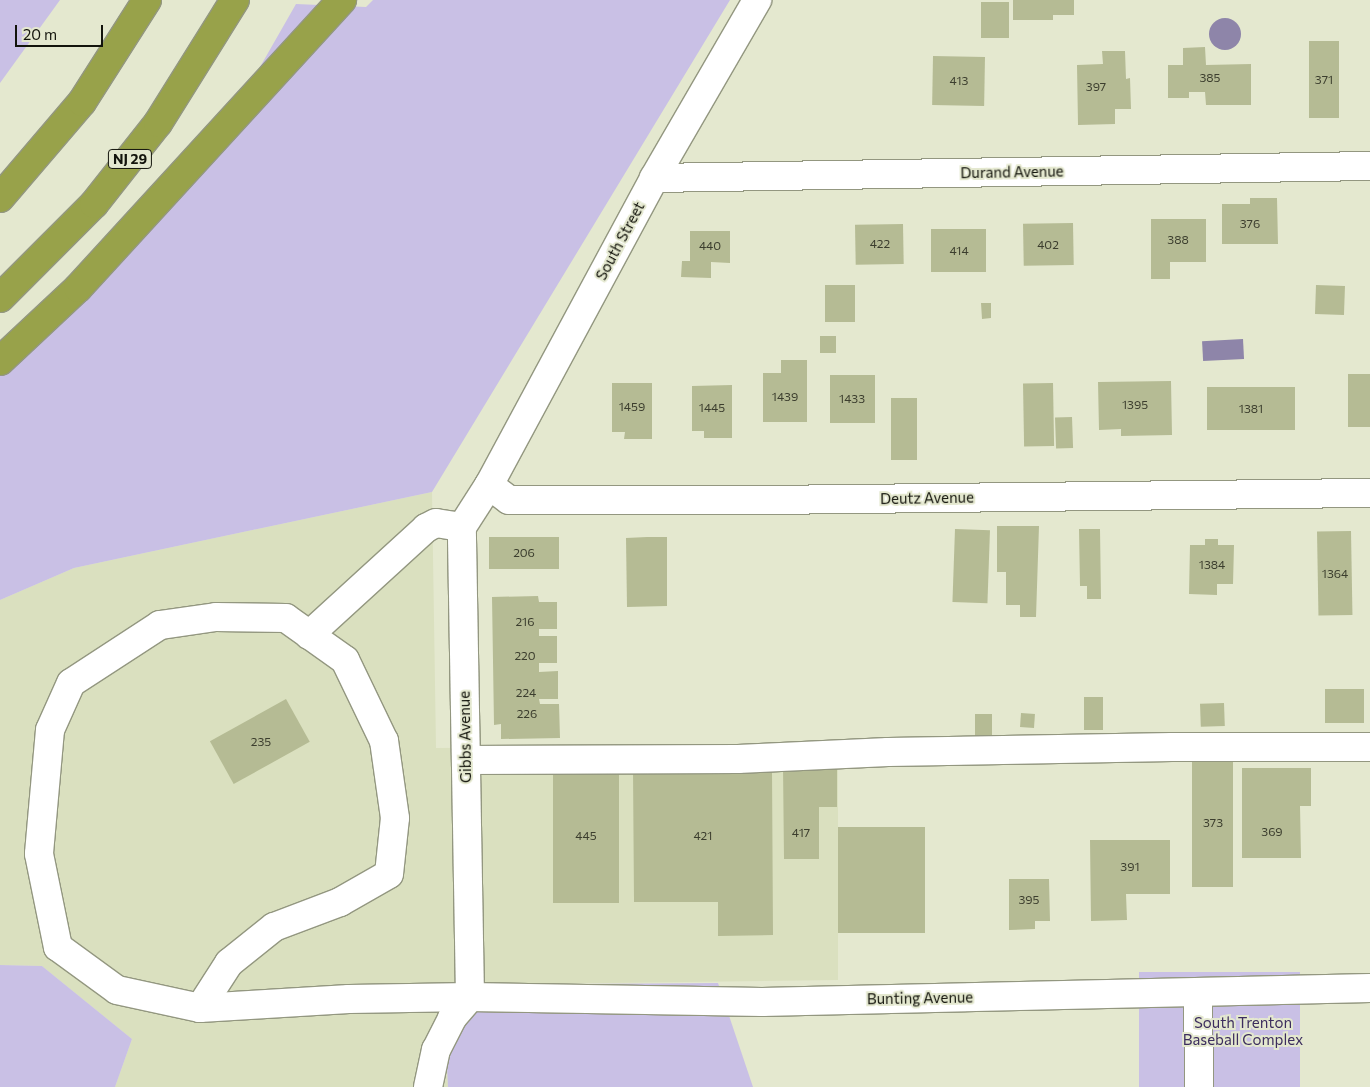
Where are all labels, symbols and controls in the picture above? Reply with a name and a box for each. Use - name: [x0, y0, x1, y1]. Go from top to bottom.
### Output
- scale bar: [18, 15, 105, 47]
- text: 20 m: [23, 25, 57, 43]
- house number: 385: [1199, 71, 1221, 85]
- house number: 371: [1315, 73, 1333, 87]
- house number: 413: [950, 74, 968, 88]
- house number: 397: [1086, 80, 1106, 94]
- road number: NJ 29: [108, 148, 152, 170]
- street label: Durand Avenue: [960, 162, 1064, 182]
- street label: South Street: [592, 199, 648, 283]
- house number: 376: [1240, 217, 1260, 231]
- house number: 388: [1167, 233, 1189, 247]
- house number: 422: [870, 237, 890, 251]
- house number: 402: [1037, 238, 1059, 252]
- house number: 440: [699, 239, 721, 253]
- house number: 414: [949, 244, 969, 258]
- house number: 1439: [772, 390, 798, 404]
- house number: 1433: [839, 392, 865, 406]
- house number: 1395: [1122, 398, 1148, 412]
- house number: 1459: [619, 400, 645, 414]
- house number: 1445: [699, 401, 725, 415]
- house number: 1381: [1239, 402, 1263, 416]
- street label: Deutz Avenue: [880, 488, 974, 508]
- house number: 206: [513, 546, 535, 560]
- house number: 1384: [1199, 558, 1225, 572]
- house number: 1364: [1322, 567, 1348, 581]
- house number: 216: [515, 615, 535, 629]
- house number: 220: [514, 649, 536, 663]
- house number: 224: [516, 686, 536, 700]
- street label: Gibbs Avenue: [455, 691, 475, 783]
- house number: 226: [517, 707, 537, 721]
- house number: 235: [251, 735, 271, 749]
- house number: 373: [1203, 816, 1223, 830]
- house number: 369: [1261, 825, 1283, 839]
- house number: 417: [792, 826, 810, 840]
- house number: 445: [575, 829, 597, 843]
- house number: 421: [694, 829, 712, 843]
- house number: 391: [1120, 860, 1140, 874]
- house number: 395: [1018, 893, 1040, 907]
- street label: Bunting Avenue: [867, 988, 973, 1008]
- park label: South Trenton Baseball Complex: [1183, 1013, 1303, 1048]

